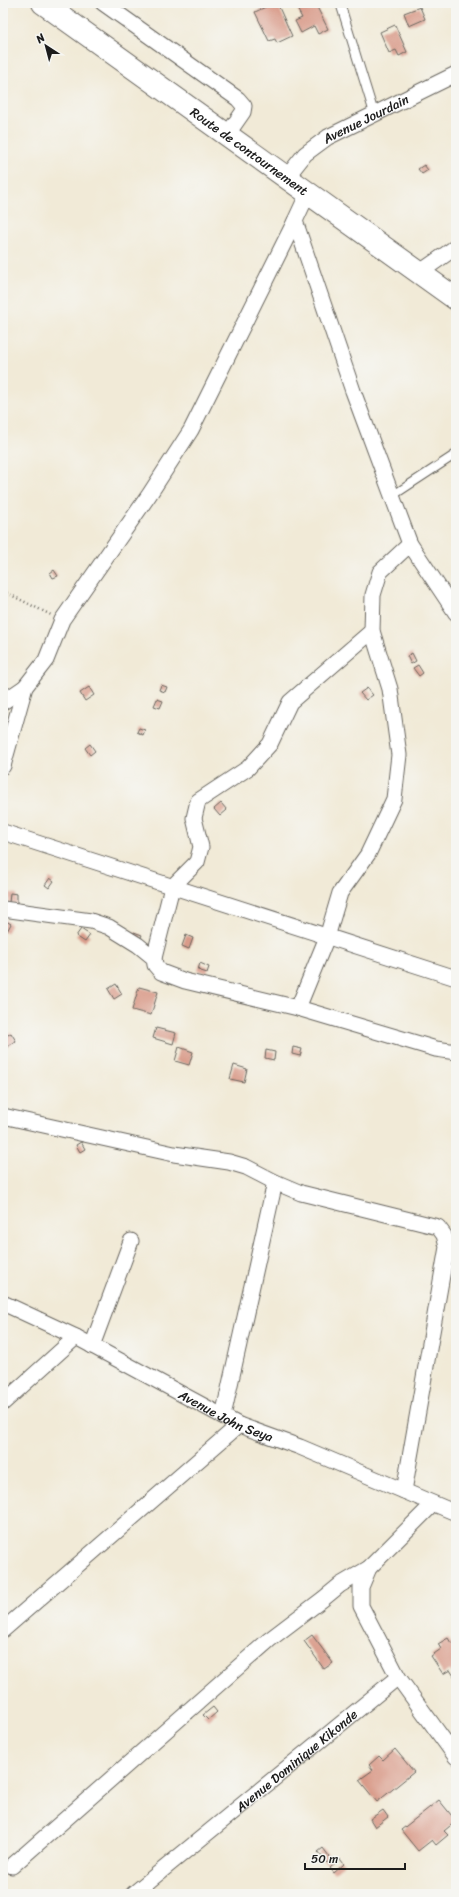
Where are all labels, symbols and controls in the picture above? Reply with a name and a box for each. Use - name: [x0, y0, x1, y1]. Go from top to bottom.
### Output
- north arrow: [26, 26, 66, 66]
- text: N: [31, 28, 49, 49]
- street label: Avenue Jourdain: [316, 88, 413, 150]
- street label: Route de contournement: [185, 101, 313, 202]
- street label: Avenue John Seya: [173, 1383, 277, 1449]
- street label: Avenue Dominique Kikonde: [230, 1703, 363, 1819]
- scale bar: [305, 1845, 405, 1871]
- text: 50 m: [311, 1848, 338, 1870]

